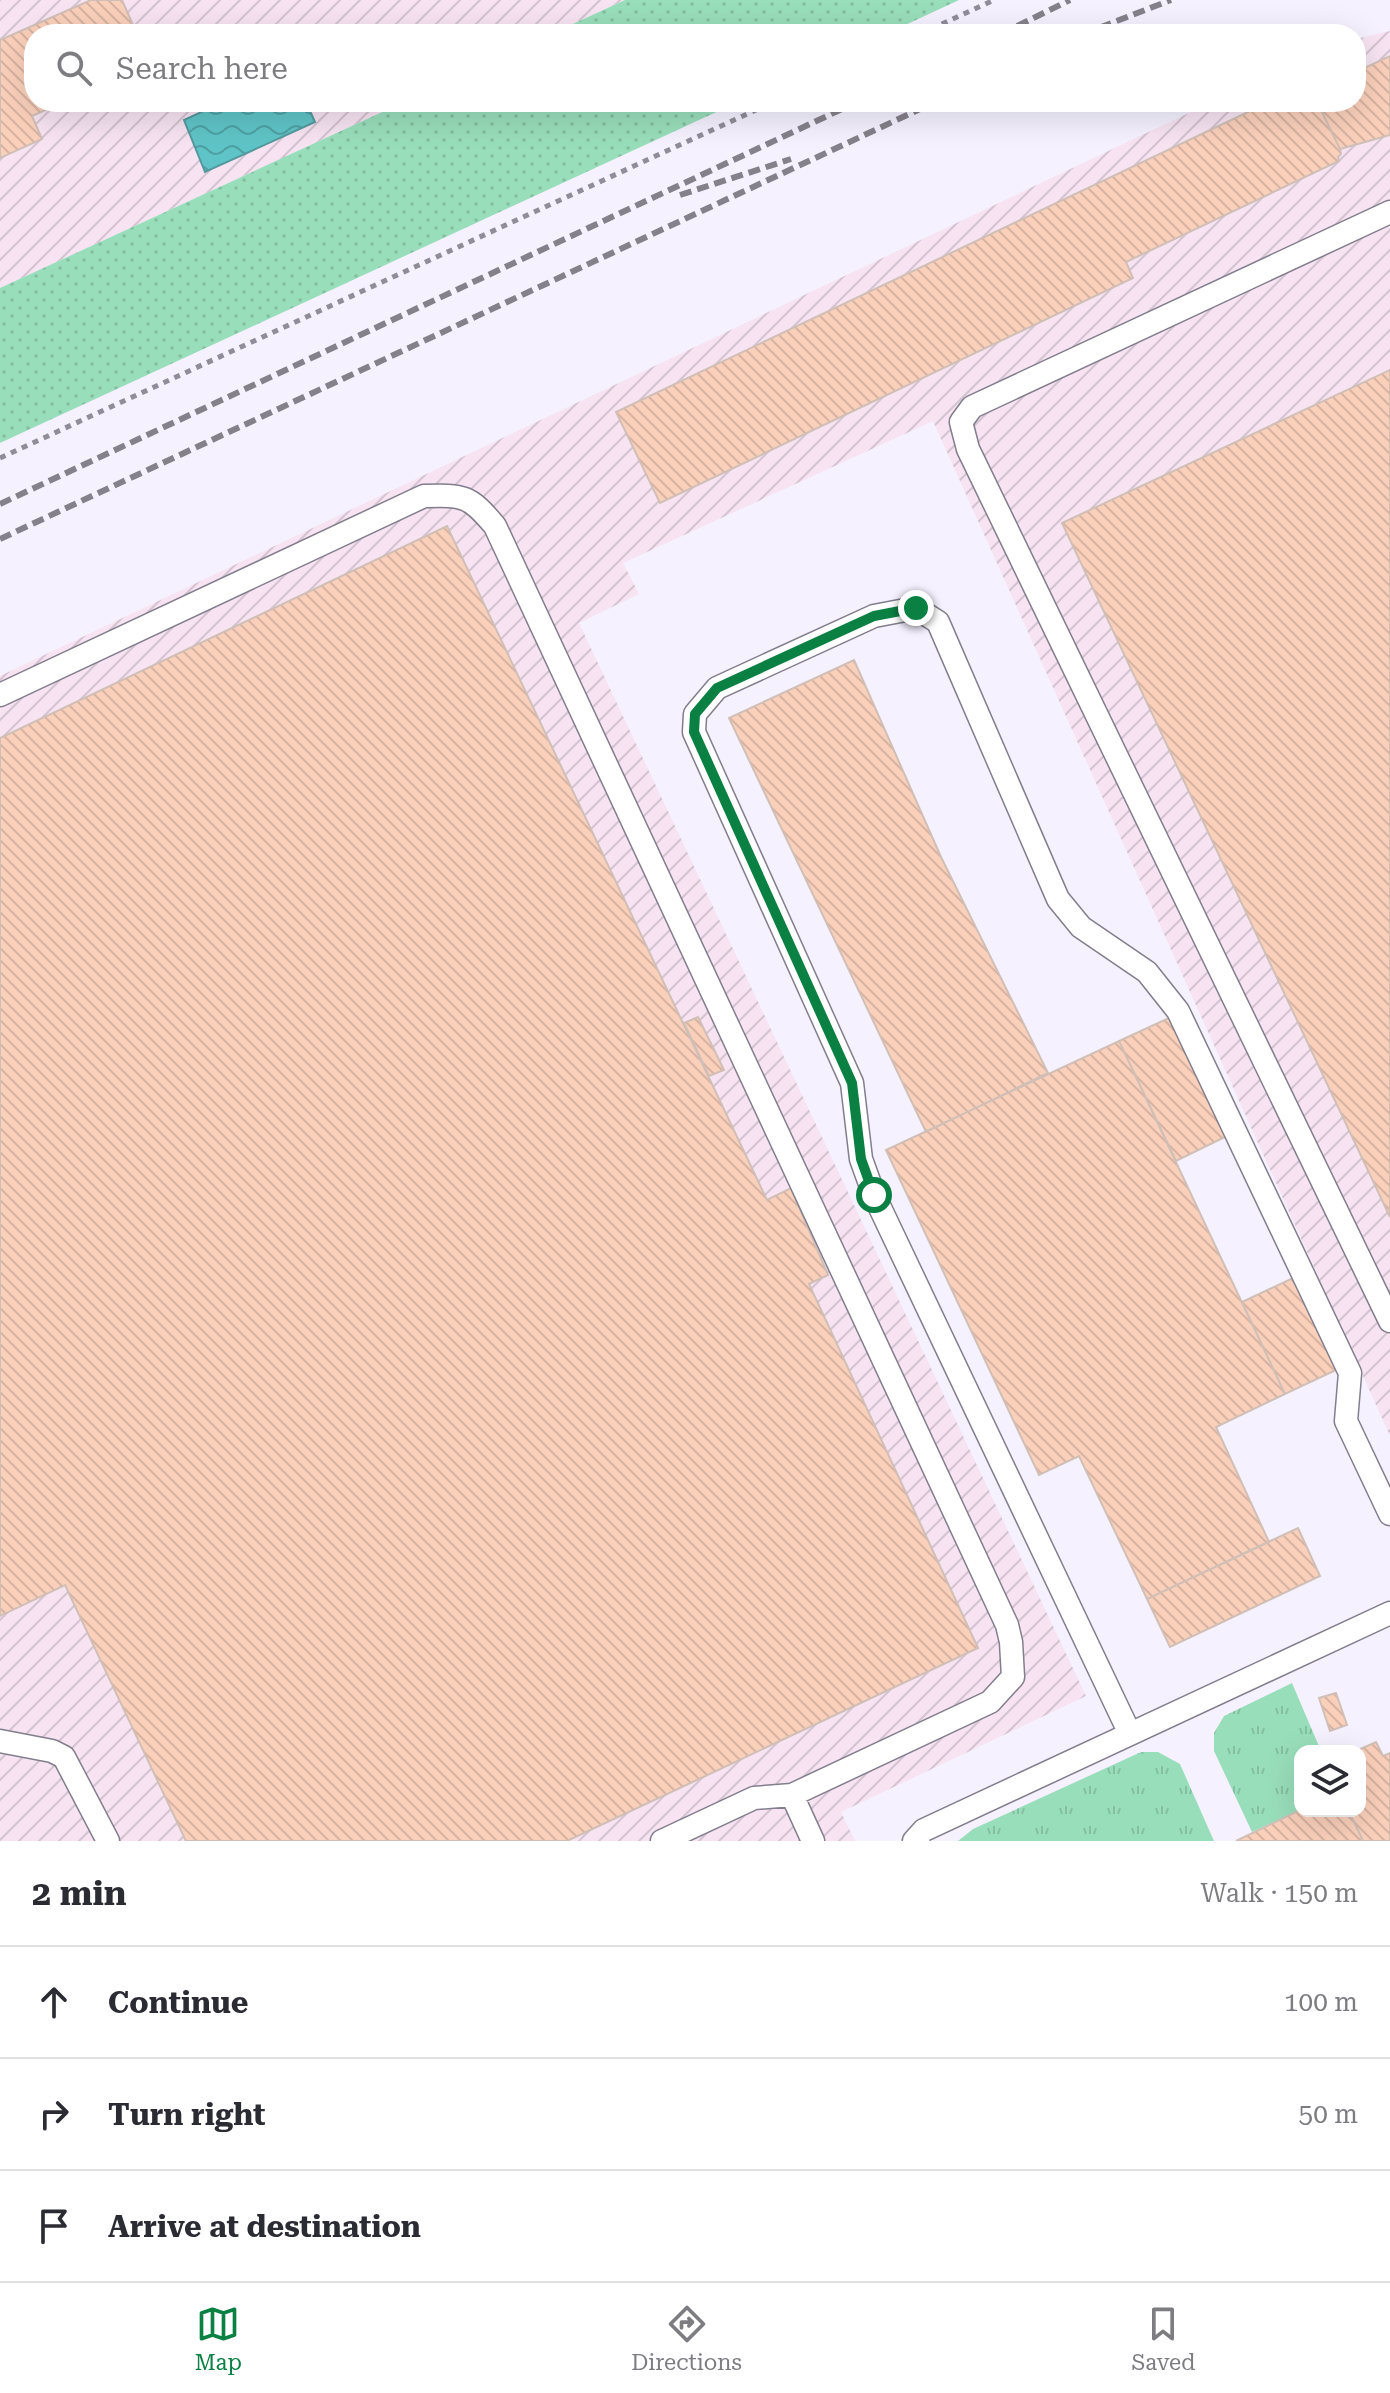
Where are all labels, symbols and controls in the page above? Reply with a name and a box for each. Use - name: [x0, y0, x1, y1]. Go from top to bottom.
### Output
- search box: [24, 24, 1366, 112]
- icon: search: [52, 46, 96, 90]
- text: Search here: [116, 51, 288, 86]
- route end: [898, 590, 934, 626]
- route start: [856, 1177, 892, 1213]
- map controls: [1294, 1745, 1366, 1817]
- button: layers: [1294, 1745, 1366, 1817]
- text: 2 min: [32, 1873, 127, 1913]
- text: Walk · 150 m: [1200, 1878, 1358, 1908]
- icon: ahead: [32, 1980, 76, 2024]
- text: Continue: [108, 1985, 248, 2020]
- text: 100 m: [1284, 1987, 1358, 2017]
- icon: right: [32, 2092, 76, 2136]
- text: Turn right: [108, 2097, 265, 2132]
- text: 50 m: [1299, 2099, 1358, 2129]
- icon: arrive: [32, 2204, 76, 2248]
- text: Arrive at destination: [108, 2209, 421, 2244]
- tab: Map: [195, 2302, 242, 2375]
- tab: Directions: [631, 2302, 742, 2375]
- tab: Saved: [1131, 2302, 1195, 2375]

